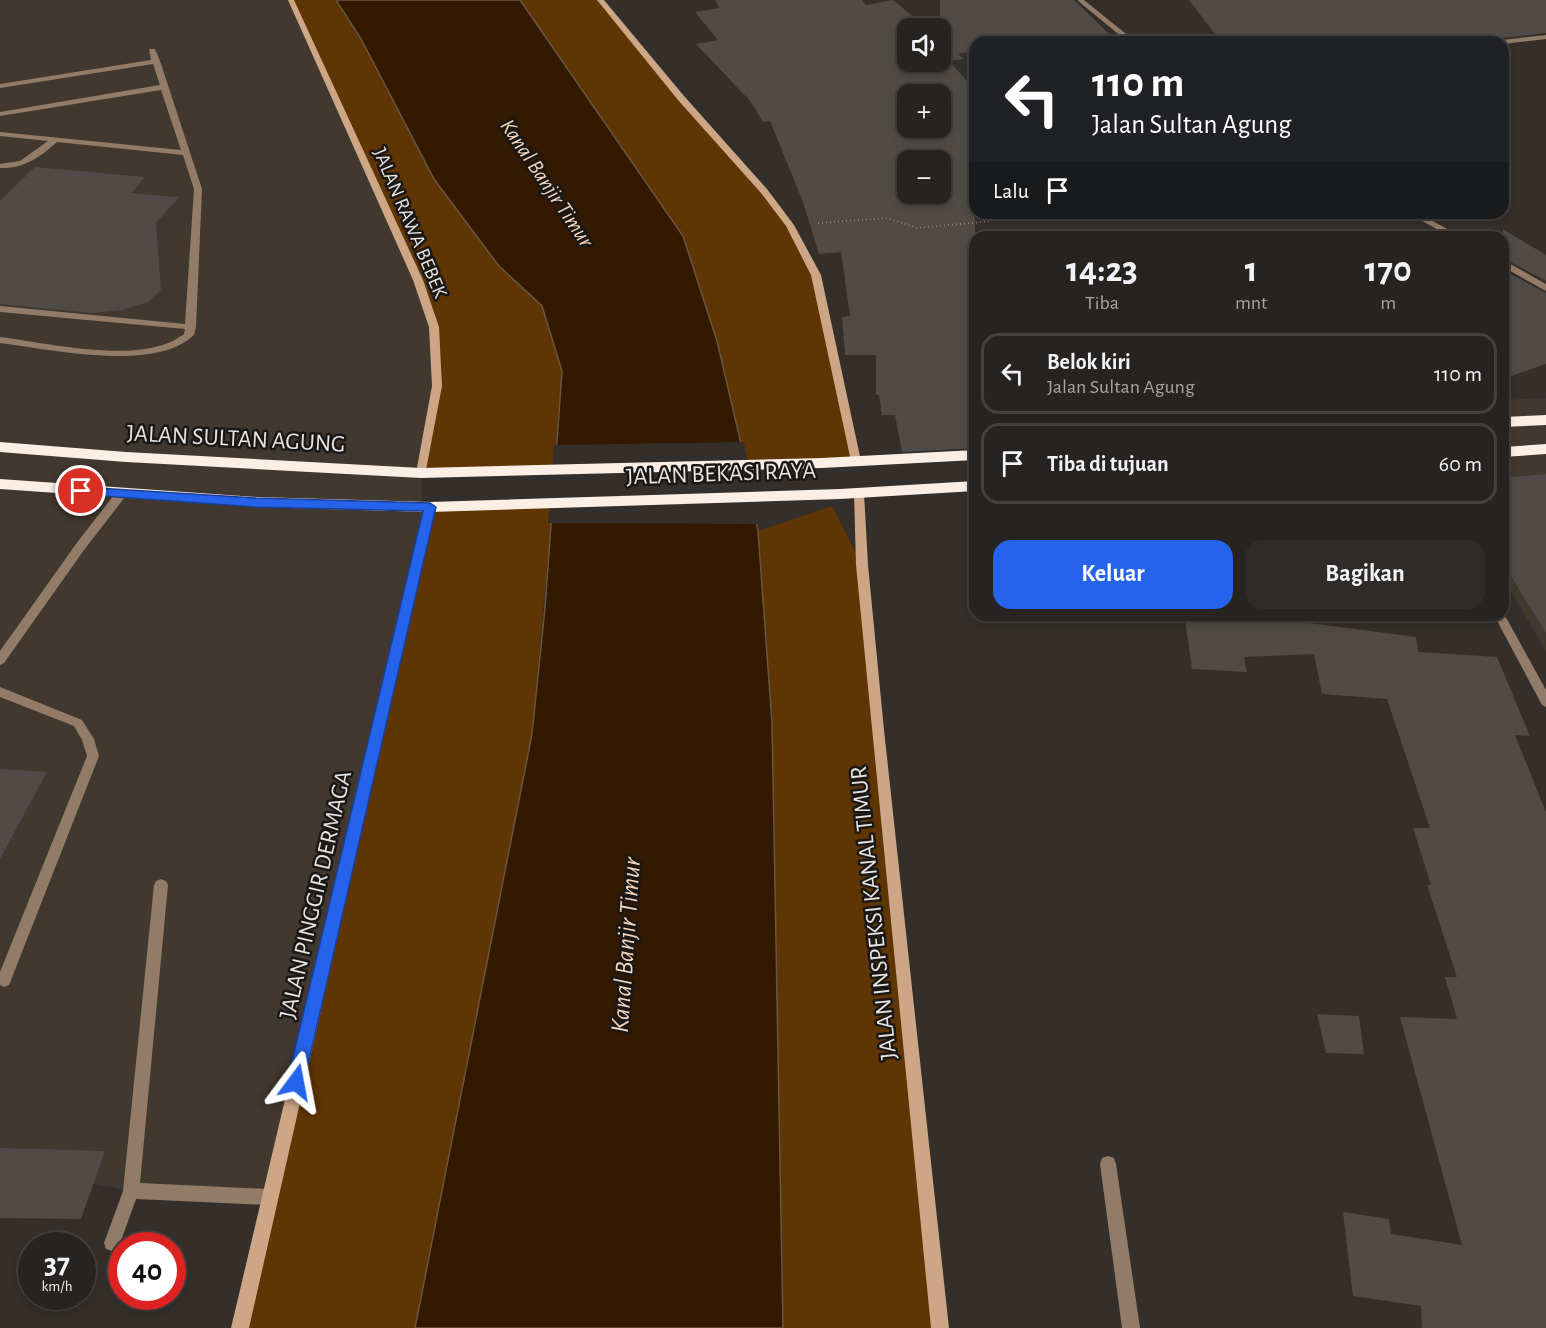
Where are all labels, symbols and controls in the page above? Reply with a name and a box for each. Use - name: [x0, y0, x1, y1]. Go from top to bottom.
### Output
- map controls: [897, 18, 951, 204]
- button: sound: [897, 18, 951, 72]
- icon: left: [993, 60, 1071, 138]
- text: 110 m: [1092, 62, 1184, 104]
- button: +: [897, 84, 951, 138]
- text: Jalan Sultan Agung: [1092, 111, 1291, 138]
- water label: Kanal Banjir Timur: [496, 115, 598, 252]
- street label: JALAN RAWA BEBEK: [369, 145, 451, 301]
- button: −: [897, 150, 951, 204]
- icon: arrive: [1041, 174, 1074, 207]
- text: Lalu: [993, 180, 1029, 202]
- text: 14:23: [1066, 252, 1138, 288]
- text: 1: [1245, 252, 1258, 288]
- text: 170: [1365, 252, 1412, 288]
- text: Tiba: [1085, 293, 1119, 313]
- text: mnt: [1235, 293, 1267, 313]
- text: m: [1380, 293, 1396, 313]
- text: Belok kiri: [1047, 351, 1131, 373]
- icon: left: [996, 357, 1029, 390]
- text: 110 m: [1434, 363, 1482, 385]
- text: Jalan Sultan Agung: [1047, 377, 1195, 397]
- street label: JALAN SULTAN AGUNG: [126, 421, 346, 457]
- icon: arrive: [996, 447, 1029, 480]
- text: Tiba di tujuan: [1047, 453, 1169, 475]
- text: 60 m: [1439, 453, 1482, 475]
- street label: JALAN BEKASI RAYA: [626, 459, 817, 489]
- pin: [55, 465, 106, 516]
- icon: arrive: [64, 474, 97, 507]
- button: Keluar: [993, 540, 1233, 609]
- button: Bagikan: [1245, 540, 1485, 609]
- street label: JALAN INSPEKSI KANAL TIMUR: [847, 765, 901, 1061]
- street label: JALAN PINGGIR DERMAGA: [276, 768, 356, 1021]
- water label: Kanal Banjir Timur: [607, 855, 645, 1034]
- position arrow: [264, 1050, 328, 1114]
- speed limit sign: 40: [108, 1232, 186, 1310]
- text: 37: [44, 1249, 70, 1279]
- text: km/h: [42, 1279, 72, 1294]

